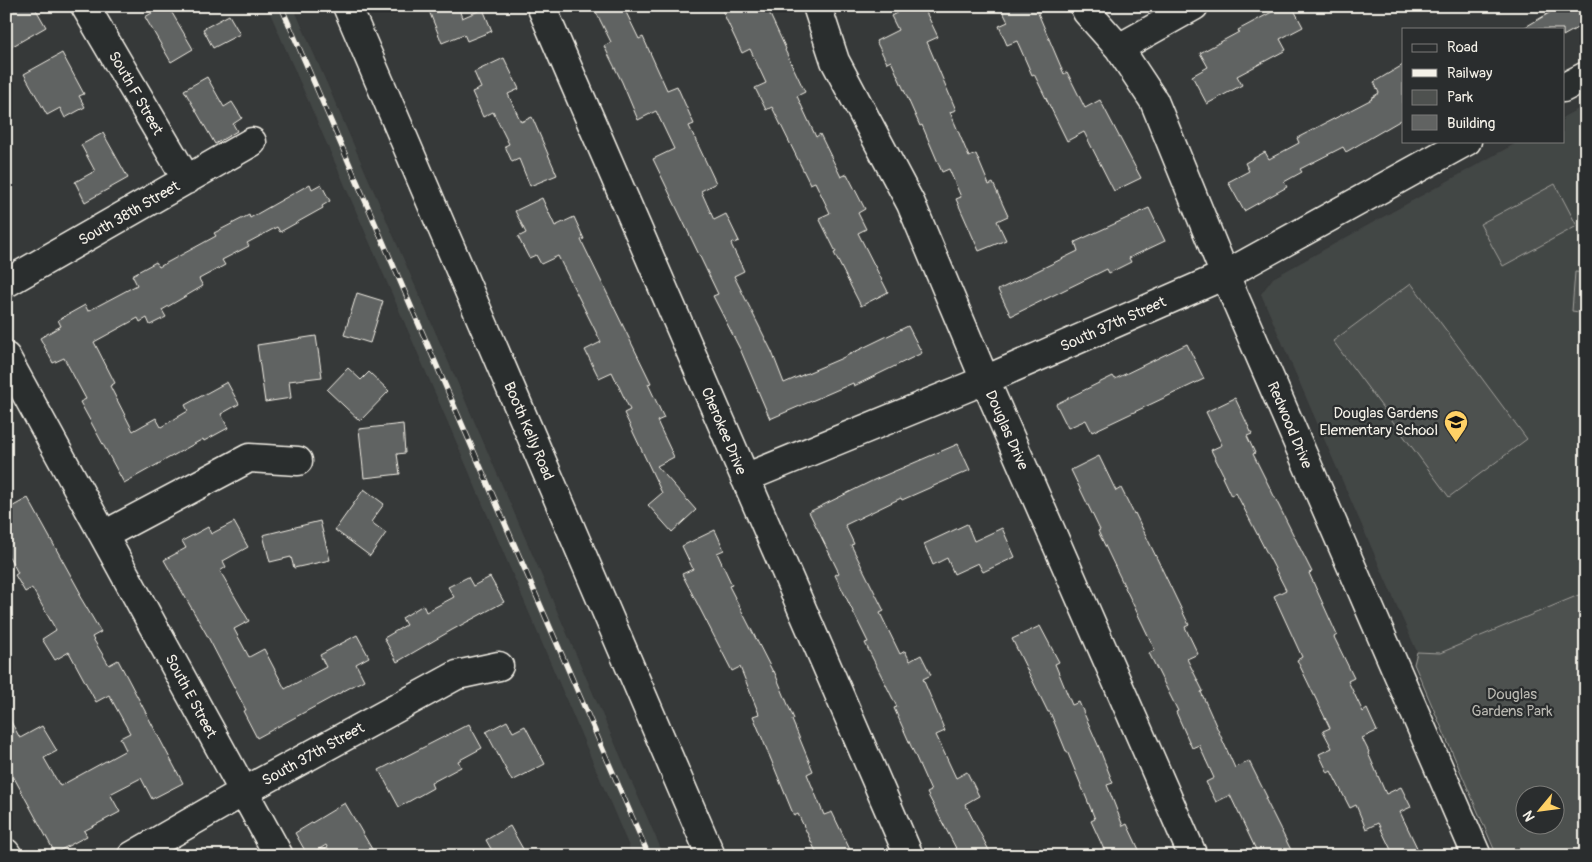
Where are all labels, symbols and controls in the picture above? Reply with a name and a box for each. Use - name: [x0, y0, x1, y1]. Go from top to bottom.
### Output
- legend: [1402, 28, 1564, 142]
- text: Road: [1447, 38, 1478, 57]
- street label: South F Street: [104, 48, 168, 139]
- text: Railway: [1447, 64, 1493, 83]
- text: Park: [1447, 88, 1474, 107]
- text: Building: [1447, 114, 1495, 133]
- street label: South 38th Street: [75, 176, 184, 250]
- street label: South 37th Street: [1057, 292, 1170, 356]
- street label: Booth Kelly Road: [499, 379, 558, 483]
- street label: Redwood Drive: [1263, 379, 1317, 472]
- street label: Cherokee Drive: [697, 385, 751, 478]
- street label: Douglas Drive: [981, 387, 1033, 473]
- place label: Douglas Gardens Elementary School: [1320, 404, 1438, 440]
- school or university icon: Douglas Gardens Elementary School: [1443, 409, 1469, 443]
- street label: South E Street: [160, 651, 221, 742]
- park label: Douglas Gardens Park: [1472, 685, 1553, 721]
- street label: South 37th Street: [259, 718, 369, 790]
- north arrow: [1514, 784, 1564, 834]
- text: N: [1519, 808, 1539, 824]

